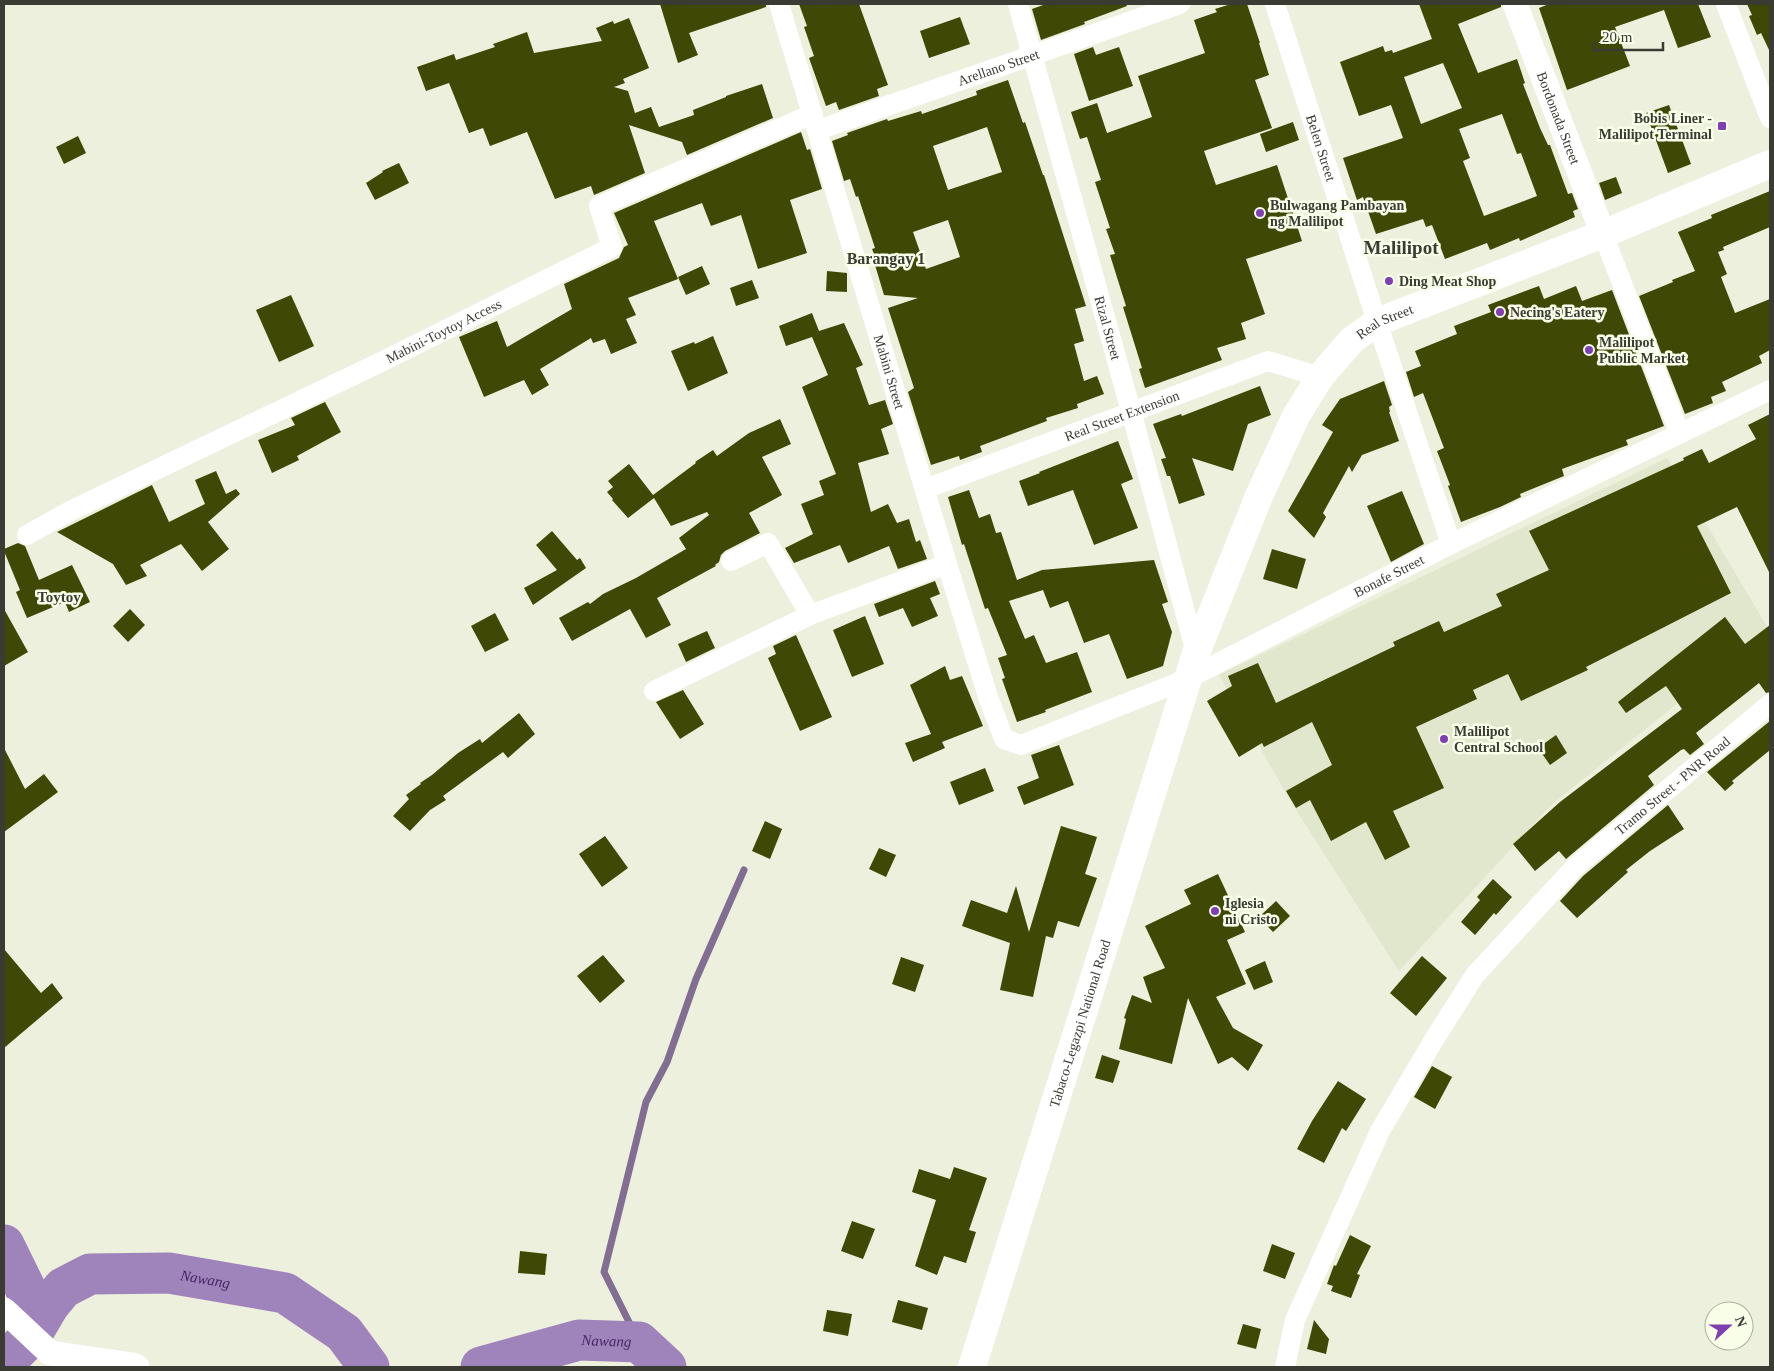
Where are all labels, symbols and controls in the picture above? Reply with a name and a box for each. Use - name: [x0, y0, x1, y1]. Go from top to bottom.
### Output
- scale bar: [1594, 20, 1663, 52]
- text: 20 m: [1602, 29, 1633, 45]
- street label: Arellano Street: [956, 46, 1041, 88]
- street label: Bordonada Street: [1534, 70, 1583, 166]
- place label: Bobis Liner - Malilipot Terminal: [1599, 111, 1712, 142]
- street label: Belen Street: [1303, 113, 1339, 183]
- marker: Bobis Liner - Malilipot Terminal: [1716, 120, 1728, 132]
- place label: Bulwagang Pambayan ng Malilipot: [1270, 198, 1404, 229]
- marker: Bulwagang Pambayan ng Malilipot: [1254, 207, 1266, 219]
- district label: Malilipot: [1364, 237, 1439, 258]
- district label: Barangay 1: [847, 250, 925, 268]
- place label: Ding Meat Shop: [1399, 274, 1496, 289]
- marker: Ding Meat Shop: [1383, 275, 1395, 287]
- street label: Rizal Street: [1092, 294, 1124, 362]
- street label: Mabini-Toytoy Access: [383, 296, 504, 366]
- street label: Real Street: [1353, 301, 1415, 342]
- place label: Necing's Eatery: [1510, 305, 1604, 320]
- marker: Necing's Eatery: [1494, 306, 1506, 318]
- street label: Mabini Street: [871, 333, 908, 411]
- place label: Malilipot Public Market: [1599, 335, 1686, 366]
- marker: Malilipot Public Market: [1583, 344, 1595, 356]
- street label: Real Street Extension: [1062, 387, 1181, 444]
- street label: Bonafe Street: [1351, 552, 1426, 600]
- district label: Toytoy: [37, 589, 81, 605]
- place label: Malilipot Central School: [1454, 724, 1543, 755]
- marker: Malilipot Central School: [1438, 733, 1450, 745]
- street label: Tramo Street - PNR Road: [1612, 733, 1733, 838]
- place label: Iglesia ni Cristo: [1225, 896, 1278, 927]
- marker: Iglesia ni Cristo: [1209, 905, 1221, 917]
- street label: Tabaco-Legazpi National Road: [1046, 938, 1113, 1109]
- water label: Nawang: [178, 1267, 232, 1291]
- north arrow: [1704, 1301, 1754, 1351]
- text: N: [1732, 1314, 1749, 1329]
- water label: Nawang: [580, 1332, 632, 1350]

